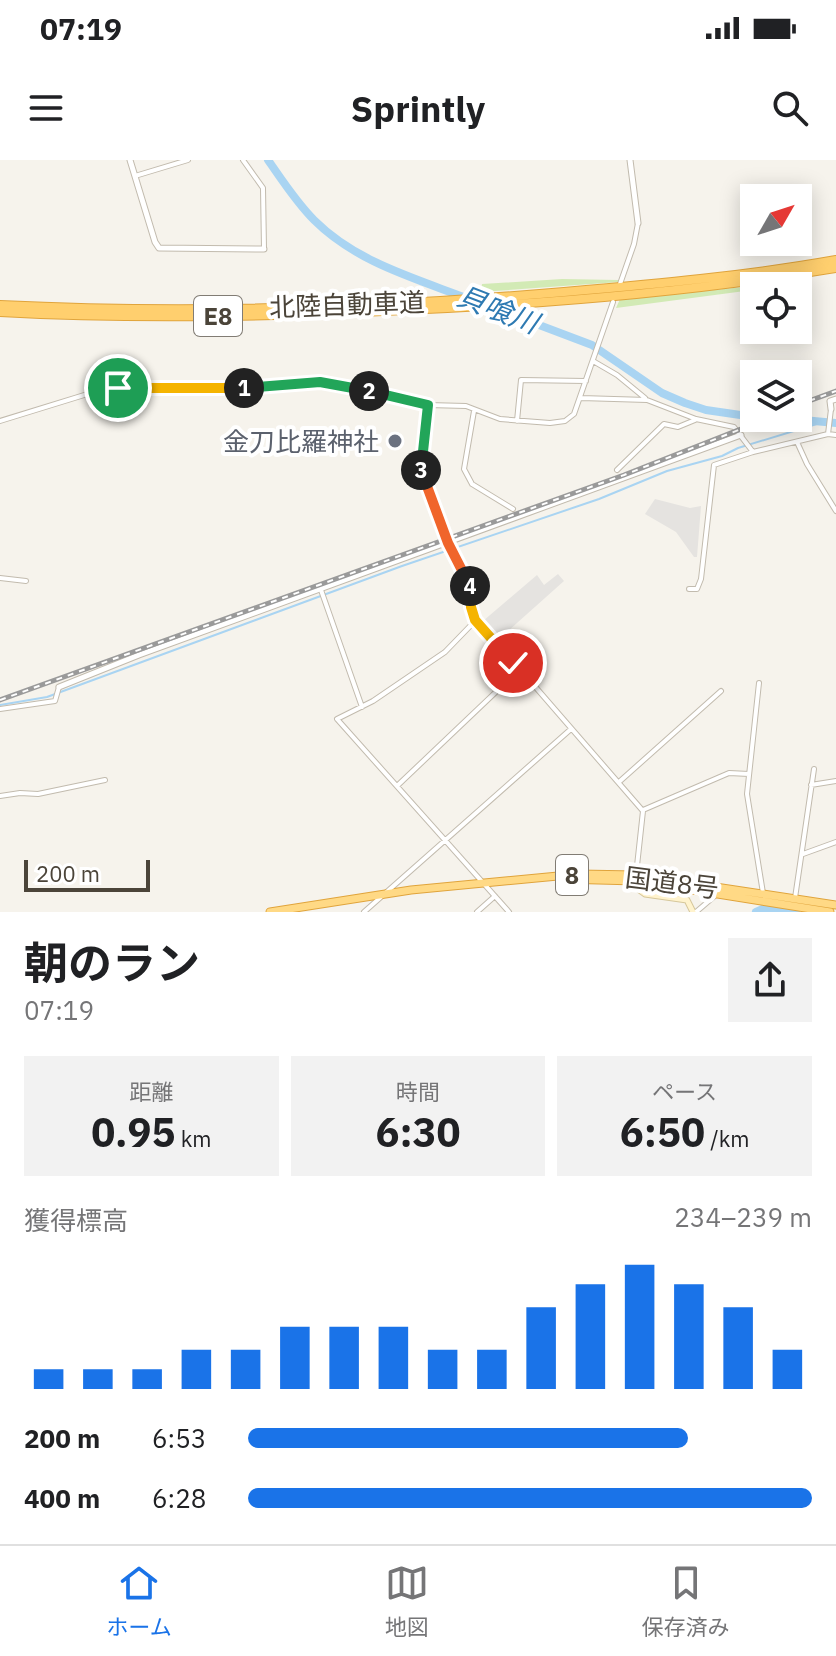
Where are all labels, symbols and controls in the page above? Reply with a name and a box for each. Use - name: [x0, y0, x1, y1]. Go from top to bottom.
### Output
- text: 07:19: [40, 9, 122, 48]
- text: Sprintly: [351, 85, 485, 132]
- icon: menu: [24, 86, 68, 130]
- icon: search: [768, 86, 812, 130]
- north arrow: [740, 184, 812, 256]
- map controls: [740, 184, 812, 432]
- button: locate: [740, 272, 812, 344]
- water label: 貝喰川: [452, 277, 547, 342]
- street label: 北陸自動車道: [268, 284, 426, 324]
- road number: E8: [194, 296, 242, 336]
- pin: [84, 354, 152, 422]
- button: layers: [740, 360, 812, 432]
- icon: arrive: [96, 366, 140, 410]
- pin: 1: [224, 368, 264, 408]
- pin: 2: [349, 371, 389, 411]
- text: 1: [237, 373, 251, 402]
- text: 2: [362, 376, 376, 405]
- place label: 金刀比羅神社: [223, 424, 379, 458]
- marker: 金刀比羅神社: [386, 432, 404, 450]
- pin: 3: [401, 450, 441, 490]
- text: 3: [414, 455, 428, 484]
- pin: 4: [450, 566, 490, 606]
- text: 4: [463, 571, 477, 600]
- pin: [479, 629, 547, 697]
- icon: check: [491, 641, 535, 685]
- road number: 8: [556, 855, 588, 895]
- scale bar: [24, 856, 150, 892]
- text: 200 m: [36, 859, 100, 888]
- street label: 国道8号: [623, 859, 721, 905]
- text: 朝のラン: [24, 934, 200, 991]
- button: share: [728, 938, 812, 1022]
- text: 07:19: [24, 993, 94, 1027]
- text: 距離: [129, 1077, 173, 1106]
- text: 時間: [396, 1077, 440, 1106]
- text: ペース: [652, 1077, 717, 1106]
- text: 0.95: [91, 1106, 176, 1158]
- text: 6:30: [375, 1106, 461, 1158]
- text: 6:50: [620, 1106, 705, 1158]
- text: km: [176, 1124, 212, 1153]
- text: /km: [705, 1124, 749, 1153]
- text: 234–239 m: [674, 1200, 812, 1234]
- text: 獲得標高: [24, 1203, 128, 1237]
- text: 200 m: [24, 1421, 100, 1455]
- text: 6:53: [152, 1421, 206, 1455]
- text: 400 m: [24, 1481, 100, 1515]
- text: 6:28: [152, 1481, 206, 1515]
- tab: ホーム: [106, 1561, 172, 1641]
- tab: 地図: [385, 1561, 429, 1641]
- tab: 保存済み: [642, 1561, 730, 1641]

